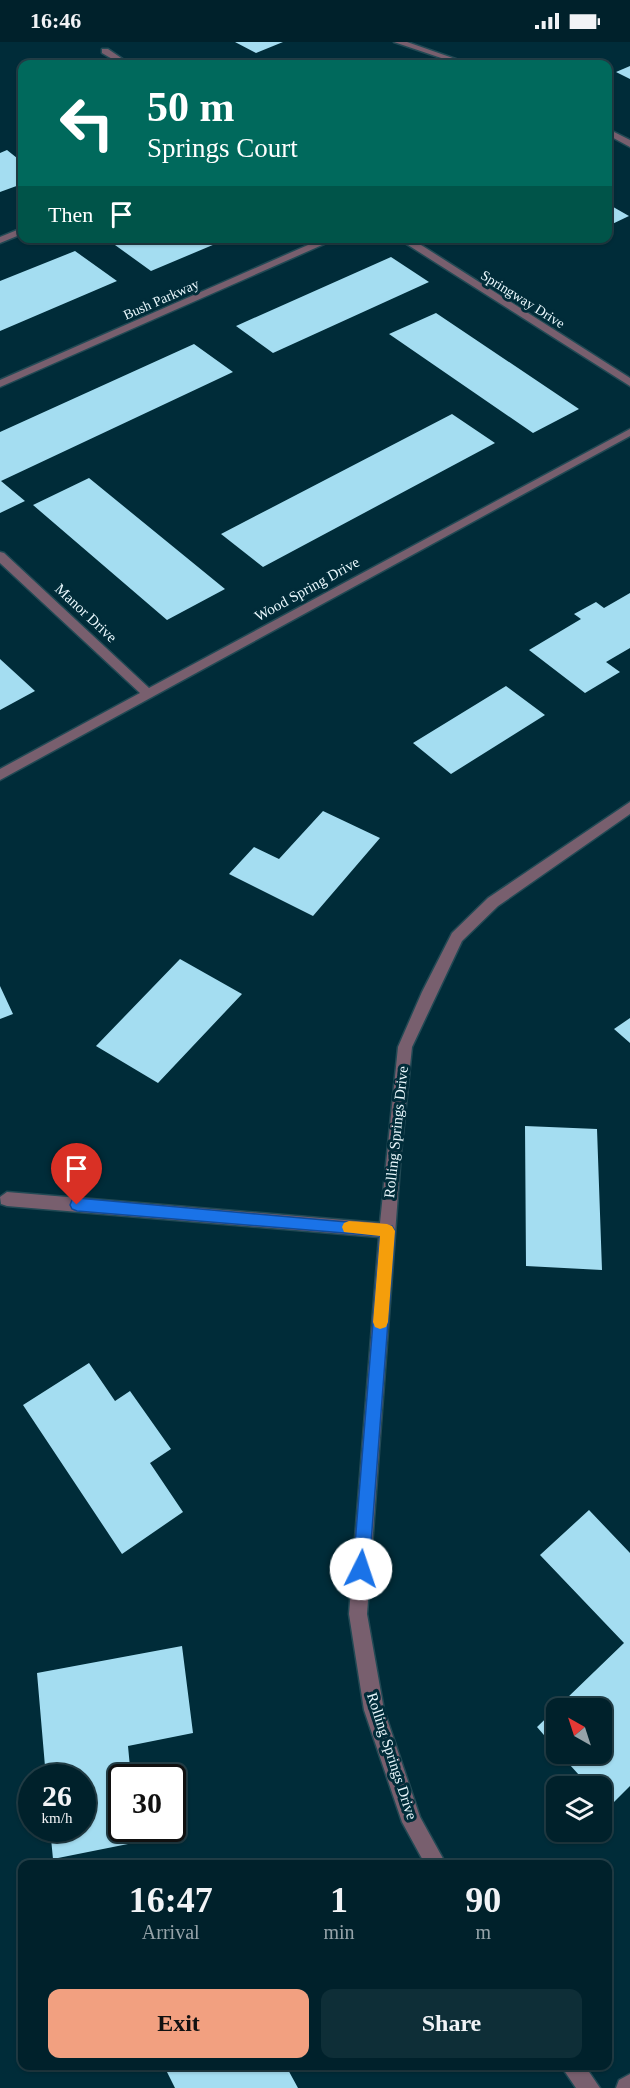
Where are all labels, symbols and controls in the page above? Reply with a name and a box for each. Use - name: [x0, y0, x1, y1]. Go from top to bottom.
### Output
- text: 16:46: [30, 8, 81, 33]
- icon: left: [48, 84, 126, 162]
- text: 50 m: [147, 84, 235, 130]
- text: Springs Court: [147, 133, 298, 163]
- icon: arrive: [105, 198, 138, 231]
- text: Then: [48, 202, 93, 227]
- street label: Springway Drive: [478, 268, 567, 331]
- street label: Bush Parkway: [121, 276, 201, 323]
- street label: Wood Spring Drive: [252, 553, 362, 624]
- street label: Manor Drive: [52, 581, 120, 646]
- street label: Rolling Springs Drive: [381, 1065, 411, 1199]
- pin: [51, 1143, 102, 1205]
- icon: arrive: [60, 1152, 93, 1185]
- position arrow: [329, 1537, 393, 1601]
- street label: Rolling Springs Drive: [364, 1691, 420, 1822]
- north arrow: [546, 1698, 612, 1764]
- map controls: [546, 1698, 612, 1842]
- speed limit sign: 30: [108, 1764, 186, 1842]
- button: layers: [546, 1776, 612, 1842]
- text: 26: [42, 1779, 72, 1812]
- text: km/h: [42, 1810, 72, 1826]
- text: 16:47: [129, 1880, 213, 1920]
- text: 1: [330, 1880, 348, 1920]
- text: 90: [465, 1880, 501, 1920]
- text: Arrival: [142, 1921, 200, 1943]
- text: min: [323, 1921, 355, 1943]
- text: m: [476, 1921, 491, 1943]
- button: Exit: [48, 1989, 309, 2058]
- button: Share: [321, 1989, 582, 2058]

